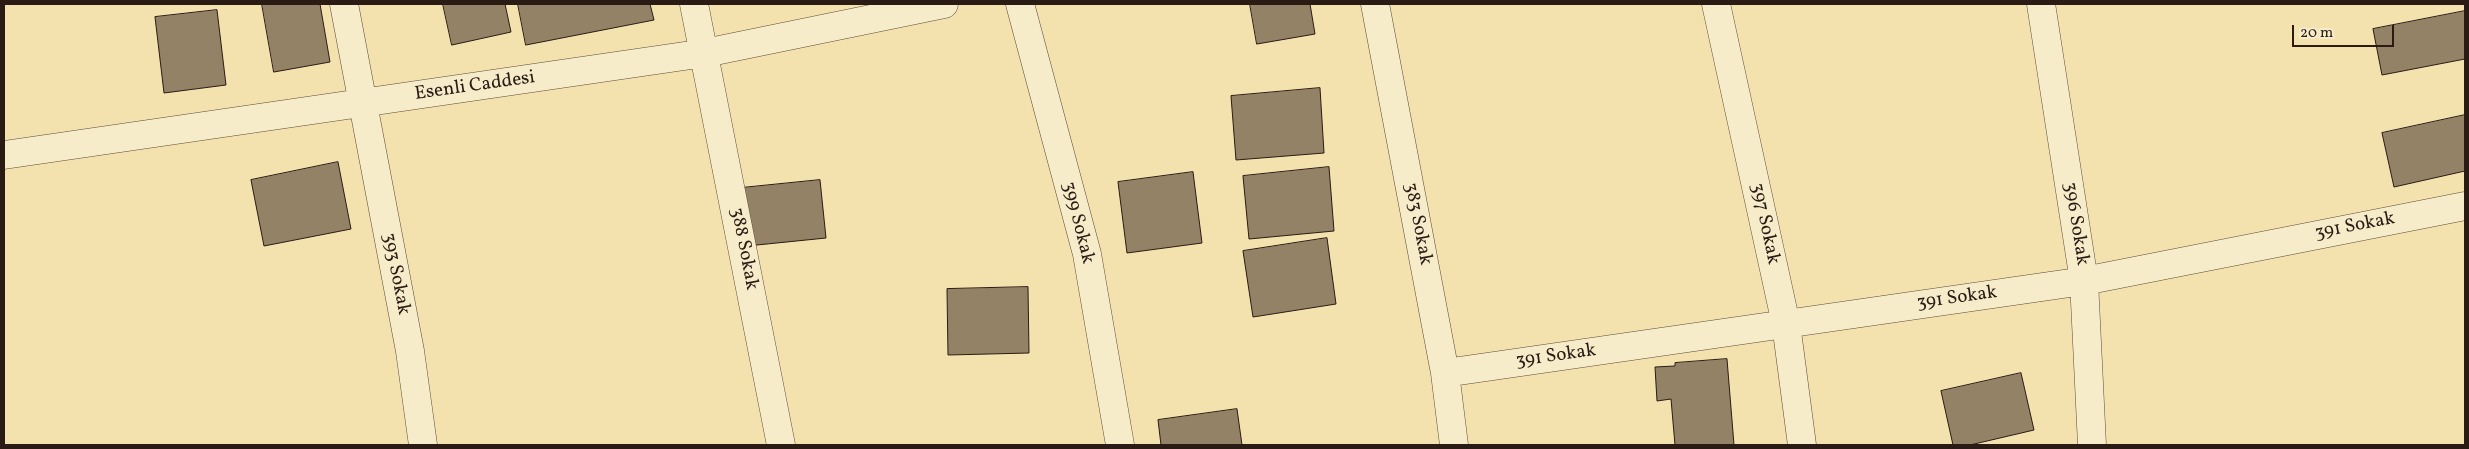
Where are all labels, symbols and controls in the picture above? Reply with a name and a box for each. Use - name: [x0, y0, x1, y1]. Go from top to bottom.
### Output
- scale bar: [2294, 15, 2396, 47]
- text: 20 m: [2300, 23, 2333, 44]
- street label: Esenli Caddesi: [413, 67, 537, 107]
- street label: 399 Sokak: [1056, 180, 1098, 266]
- street label: 383 Sokak: [1398, 181, 1436, 267]
- street label: 397 Sokak: [1744, 181, 1784, 267]
- street label: 396 Sokak: [2057, 181, 2093, 267]
- street label: 388 Sokak: [724, 206, 762, 292]
- street label: 391 Sokak: [2313, 208, 2397, 246]
- street label: 393 Sokak: [376, 231, 414, 317]
- street label: 391 Sokak: [1915, 282, 1999, 316]
- street label: 391 Sokak: [1514, 340, 1598, 374]

